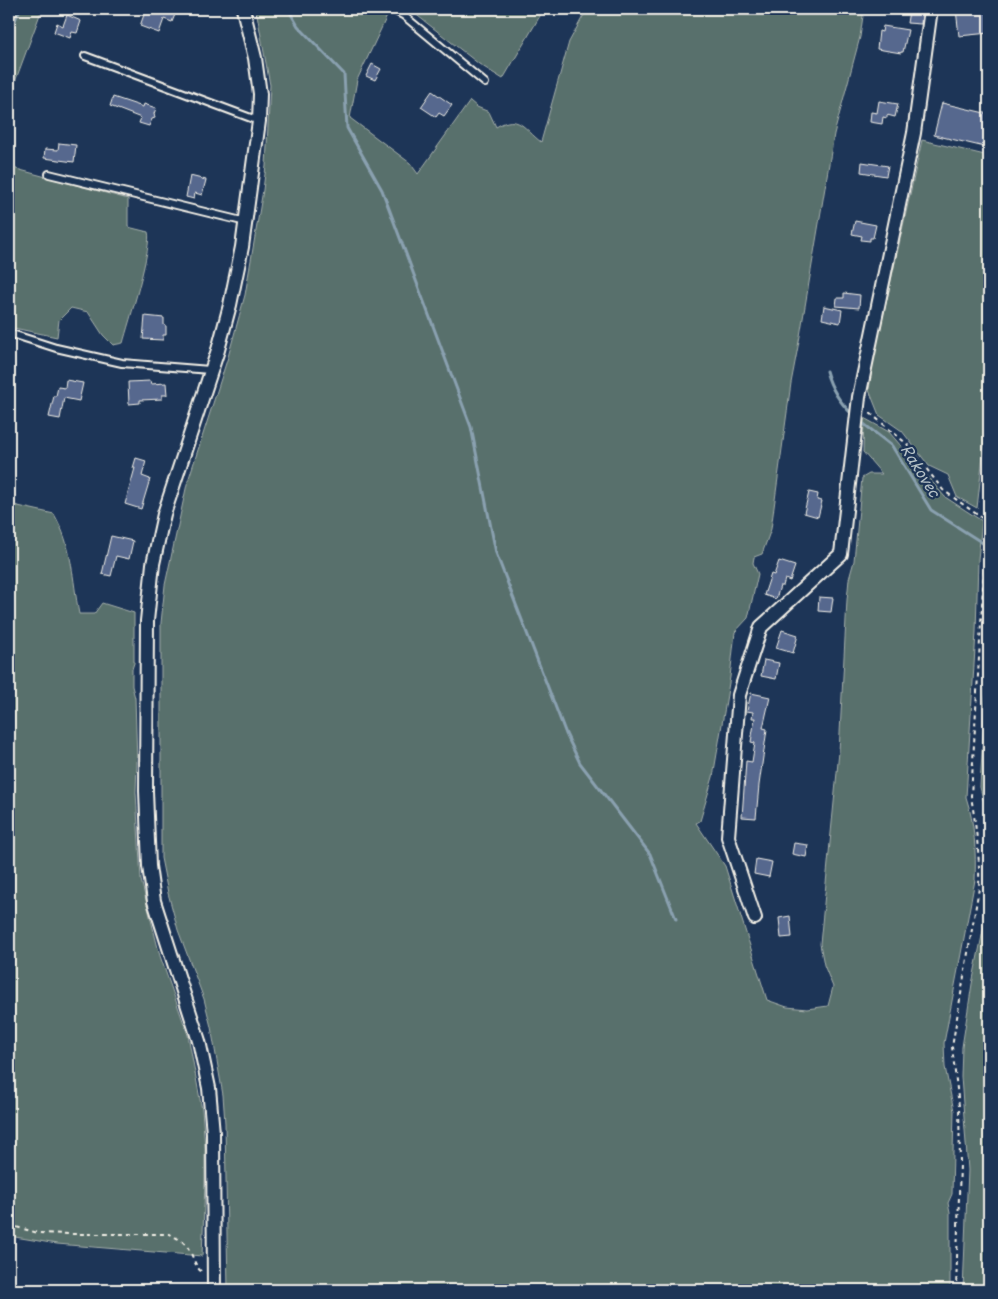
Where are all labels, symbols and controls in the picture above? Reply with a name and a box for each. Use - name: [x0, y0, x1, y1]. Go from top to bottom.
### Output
- water label: Rakovec: [896, 439, 947, 502]

